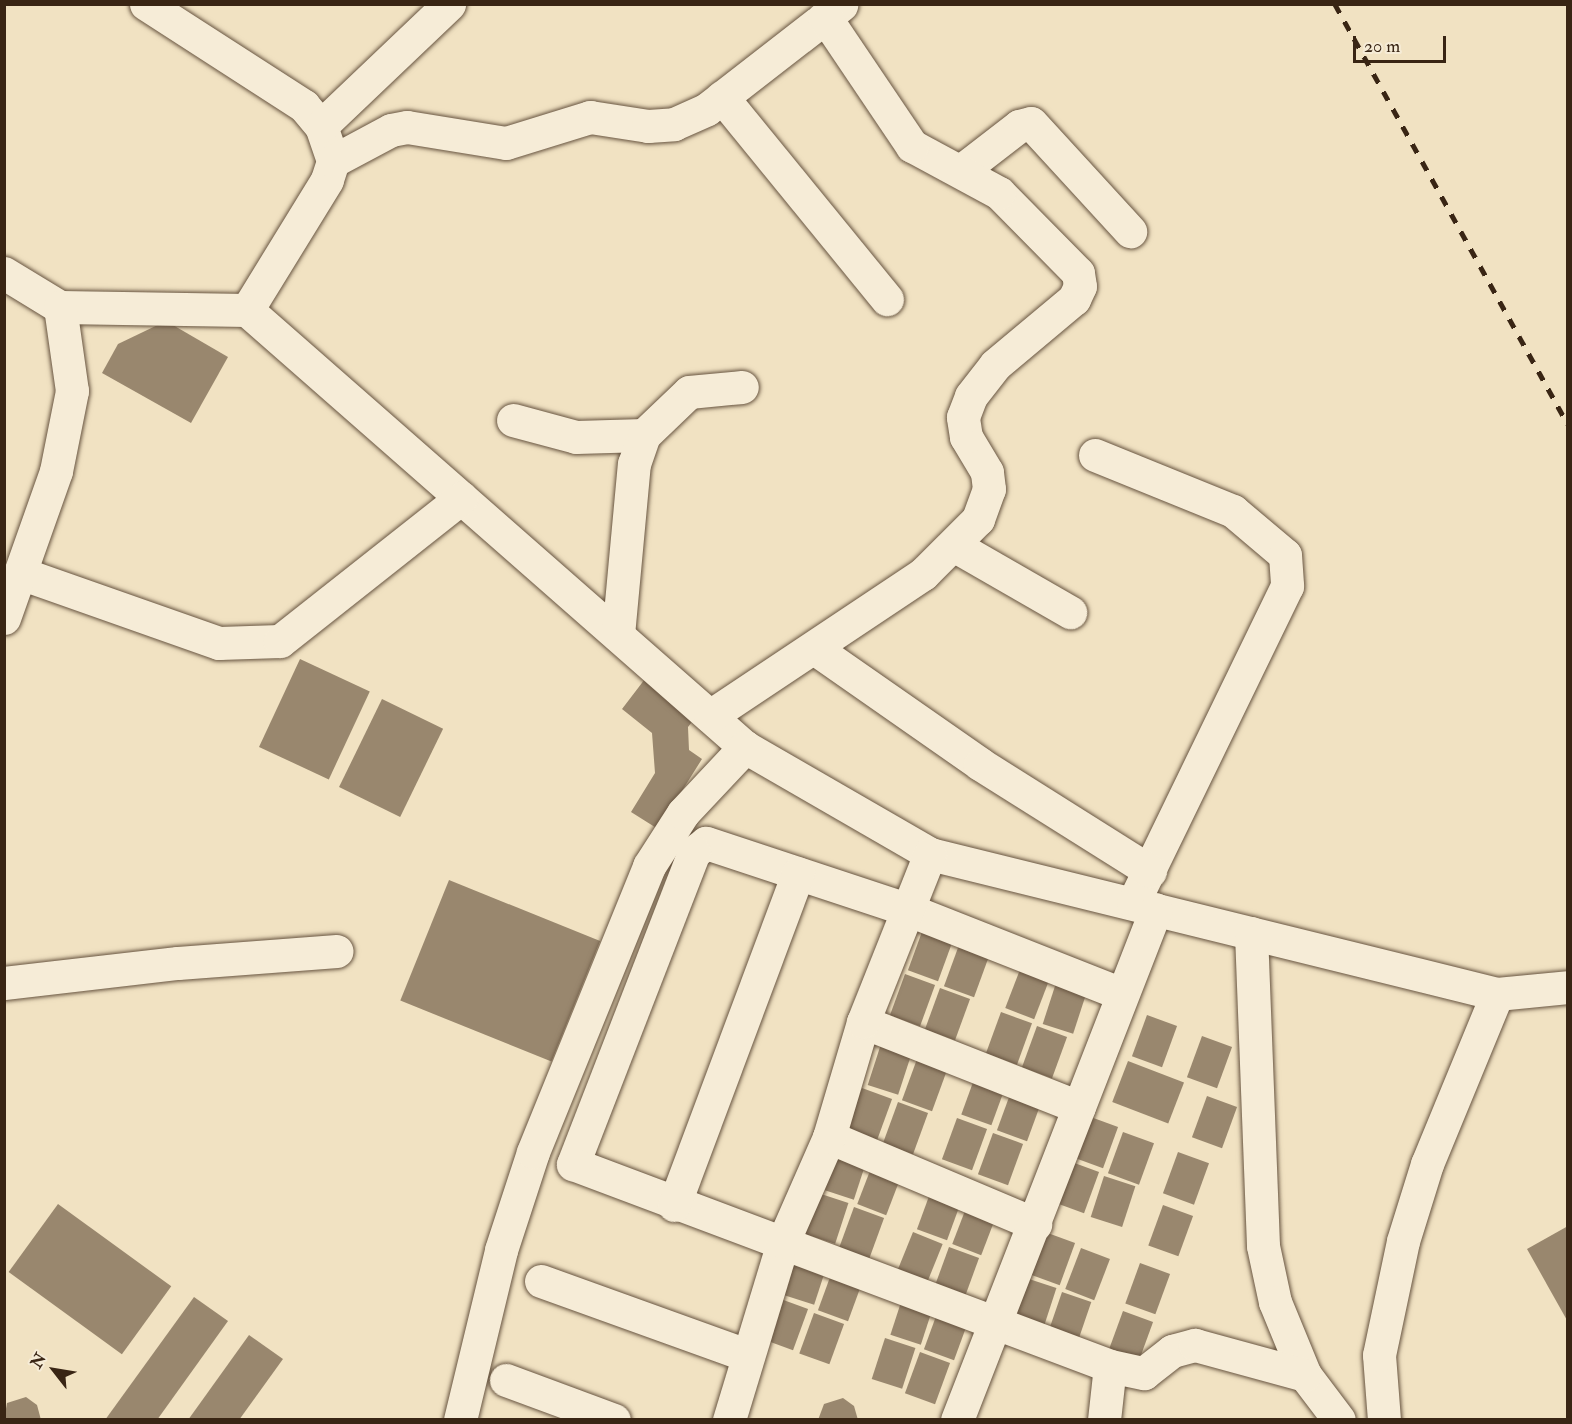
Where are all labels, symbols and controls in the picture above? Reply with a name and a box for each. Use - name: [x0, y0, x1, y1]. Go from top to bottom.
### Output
- scale bar: [1356, 24, 1449, 62]
- text: 20 m: [1364, 35, 1400, 58]
- north arrow: [24, 1340, 84, 1400]
- text: N: [26, 1349, 51, 1372]

